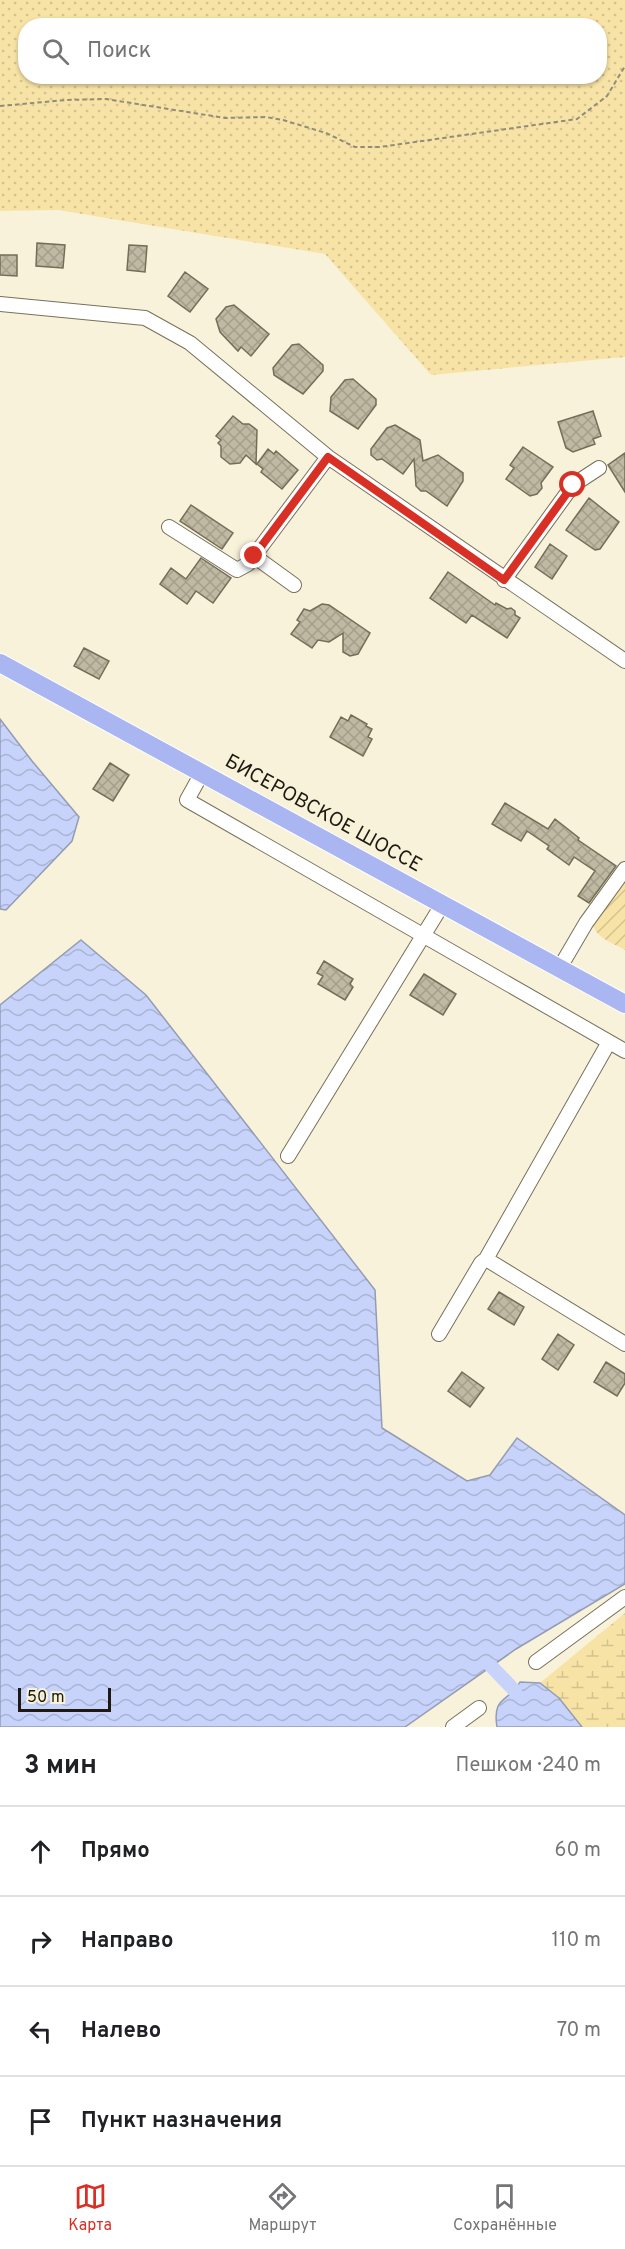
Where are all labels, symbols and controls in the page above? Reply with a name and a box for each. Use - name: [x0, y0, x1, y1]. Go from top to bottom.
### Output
- search box: [18, 18, 607, 84]
- icon: search: [39, 35, 72, 68]
- text: Поиск: [87, 38, 151, 65]
- route start: [559, 471, 585, 497]
- route end: [240, 542, 266, 568]
- street label: БИСЕРОВСКОЕ ШОССЕ: [220, 749, 426, 879]
- scale bar: [18, 1685, 111, 1712]
- text: 50 m: [27, 1688, 65, 1708]
- text: 3 мин: [24, 1750, 97, 1783]
- text: Пешком · 240 m: [456, 1753, 601, 1779]
- icon: ahead: [24, 1835, 57, 1868]
- text: Прямо: [81, 1838, 150, 1865]
- text: 60 m: [555, 1838, 601, 1864]
- icon: right: [24, 1925, 57, 1958]
- text: Направо: [81, 1928, 173, 1955]
- text: 110 m: [552, 1928, 601, 1954]
- icon: left: [24, 2015, 57, 2048]
- text: Налево: [81, 2018, 161, 2045]
- text: 70 m: [557, 2018, 601, 2044]
- icon: arrive: [24, 2105, 57, 2138]
- text: Пункт назначения: [81, 2108, 282, 2135]
- tab: Карта: [68, 2180, 112, 2236]
- tab: Маршрут: [248, 2180, 317, 2236]
- tab: Сохранённые: [453, 2180, 557, 2236]

